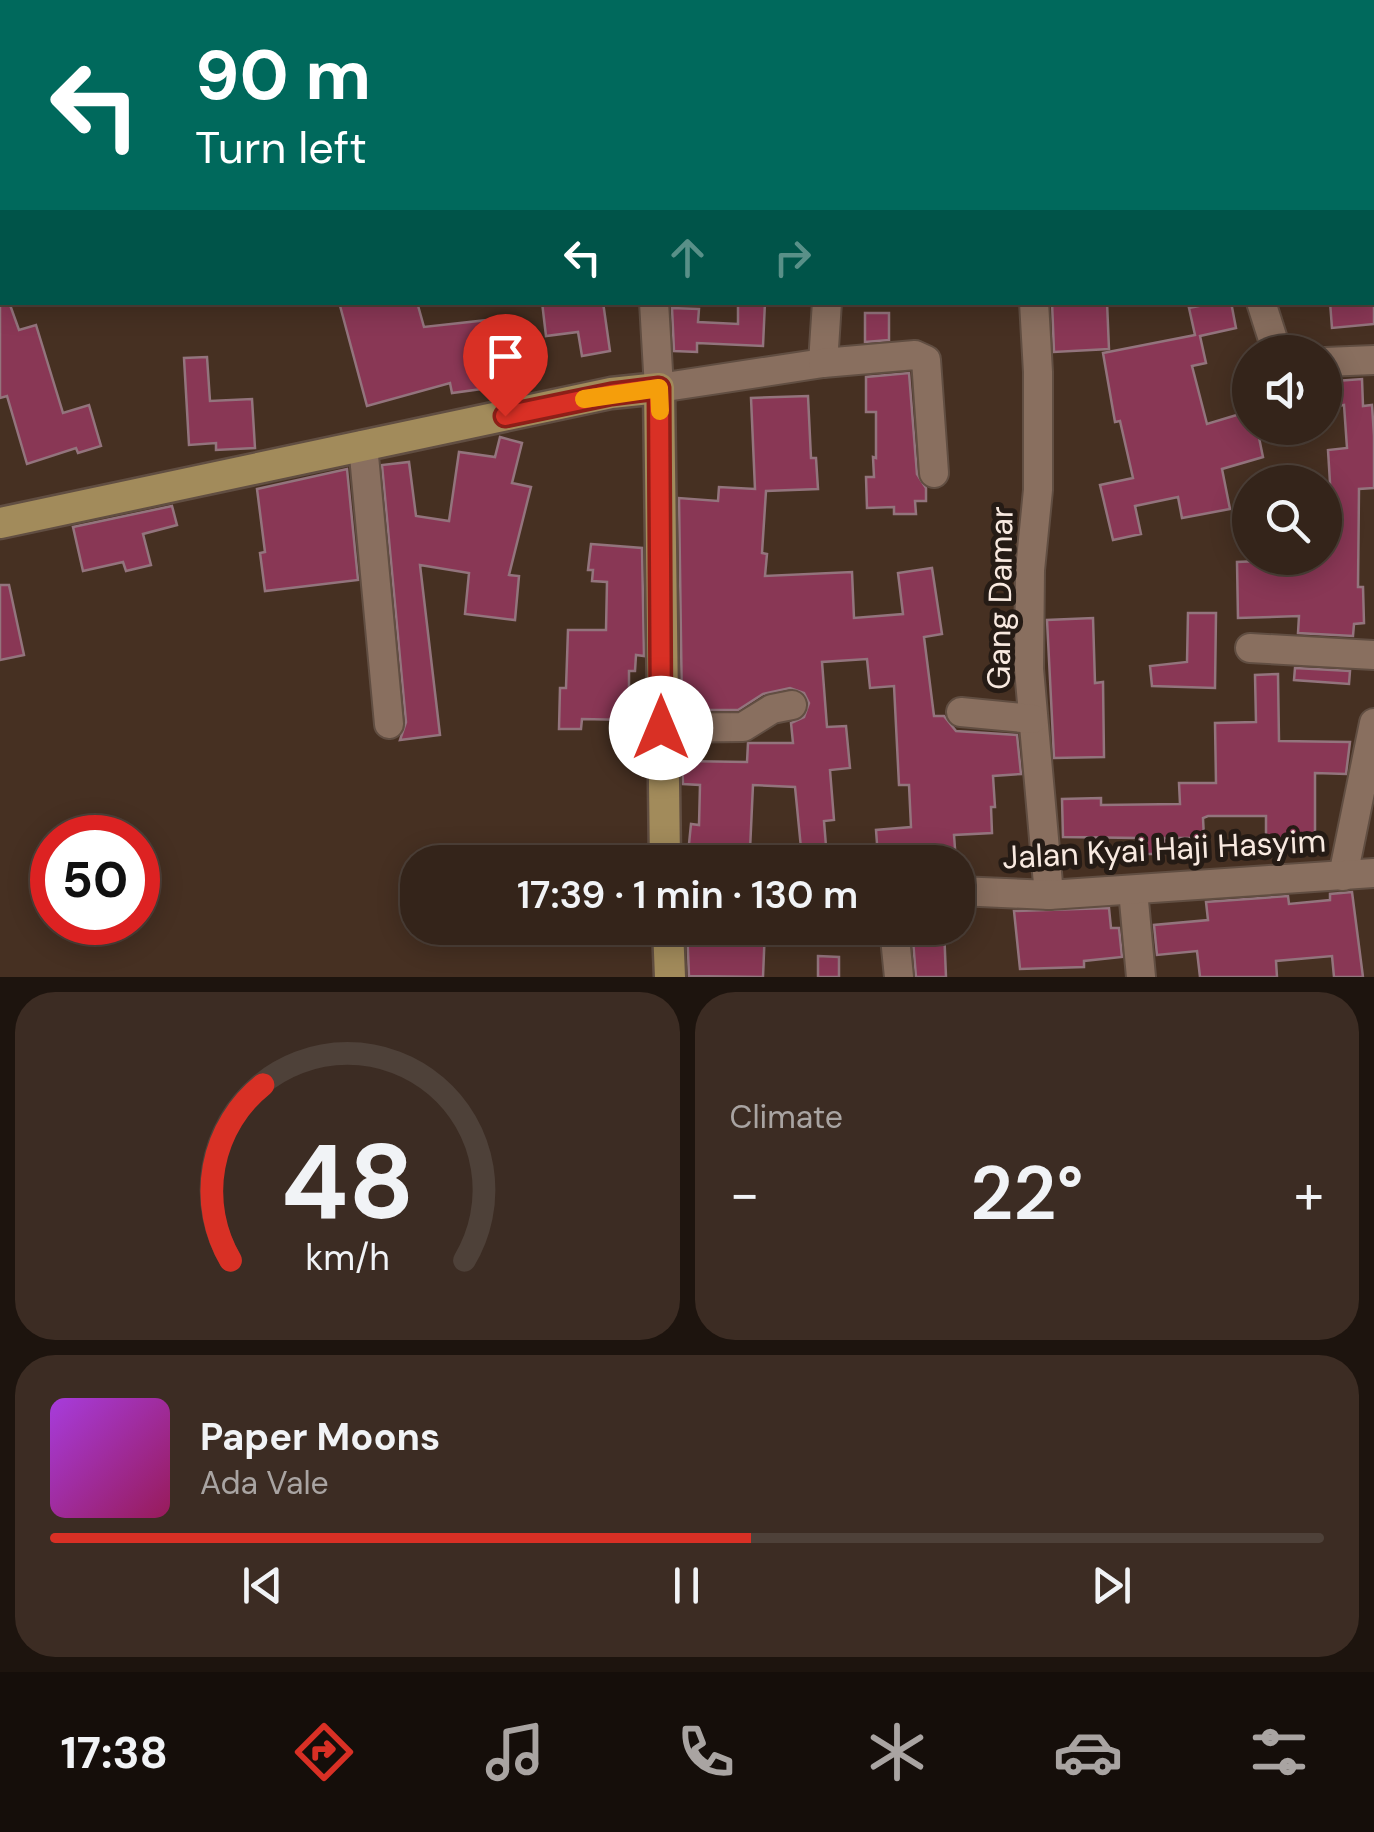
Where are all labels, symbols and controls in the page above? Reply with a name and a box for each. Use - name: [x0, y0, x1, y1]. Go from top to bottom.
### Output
- text: 90 m: [195, 30, 371, 121]
- icon: left: [30, 40, 160, 170]
- text: Turn left: [195, 118, 367, 177]
- icon: left: [555, 230, 610, 285]
- icon: ahead: [660, 230, 715, 285]
- icon: right: [765, 230, 820, 285]
- pin: [463, 314, 548, 417]
- icon: arrive: [478, 329, 533, 384]
- map controls: [1232, 335, 1342, 575]
- button: sound: [1232, 335, 1342, 445]
- button: search: [1232, 465, 1342, 575]
- street label: Gang Damar: [977, 506, 1023, 690]
- position arrow: [609, 676, 713, 780]
- speed limit sign: 50: [30, 815, 160, 945]
- street label: Jalan Kyai Haji Hasyim: [1001, 820, 1327, 878]
- text: 17:39 · 1 min · 130 m: [517, 870, 858, 920]
- text: Climate: [730, 1096, 843, 1138]
- text: 48: [281, 1115, 414, 1250]
- text: 22°: [970, 1145, 1083, 1242]
- text: −: [730, 1158, 760, 1230]
- text: +: [1294, 1158, 1324, 1230]
- text: km/h: [305, 1235, 389, 1281]
- text: Paper Moons: [200, 1412, 440, 1462]
- text: Ada Vale: [200, 1462, 329, 1504]
- icon: previous: [235, 1558, 290, 1613]
- icon: pause: [659, 1558, 714, 1613]
- icon: next: [1084, 1558, 1139, 1613]
- icon: directions: [289, 1717, 359, 1787]
- icon: music: [480, 1717, 550, 1787]
- icon: phone: [671, 1717, 741, 1787]
- icon: climate: [862, 1717, 932, 1787]
- icon: car: [1053, 1717, 1123, 1787]
- icon: filters: [1244, 1717, 1314, 1787]
- text: 17:38: [60, 1723, 168, 1782]

